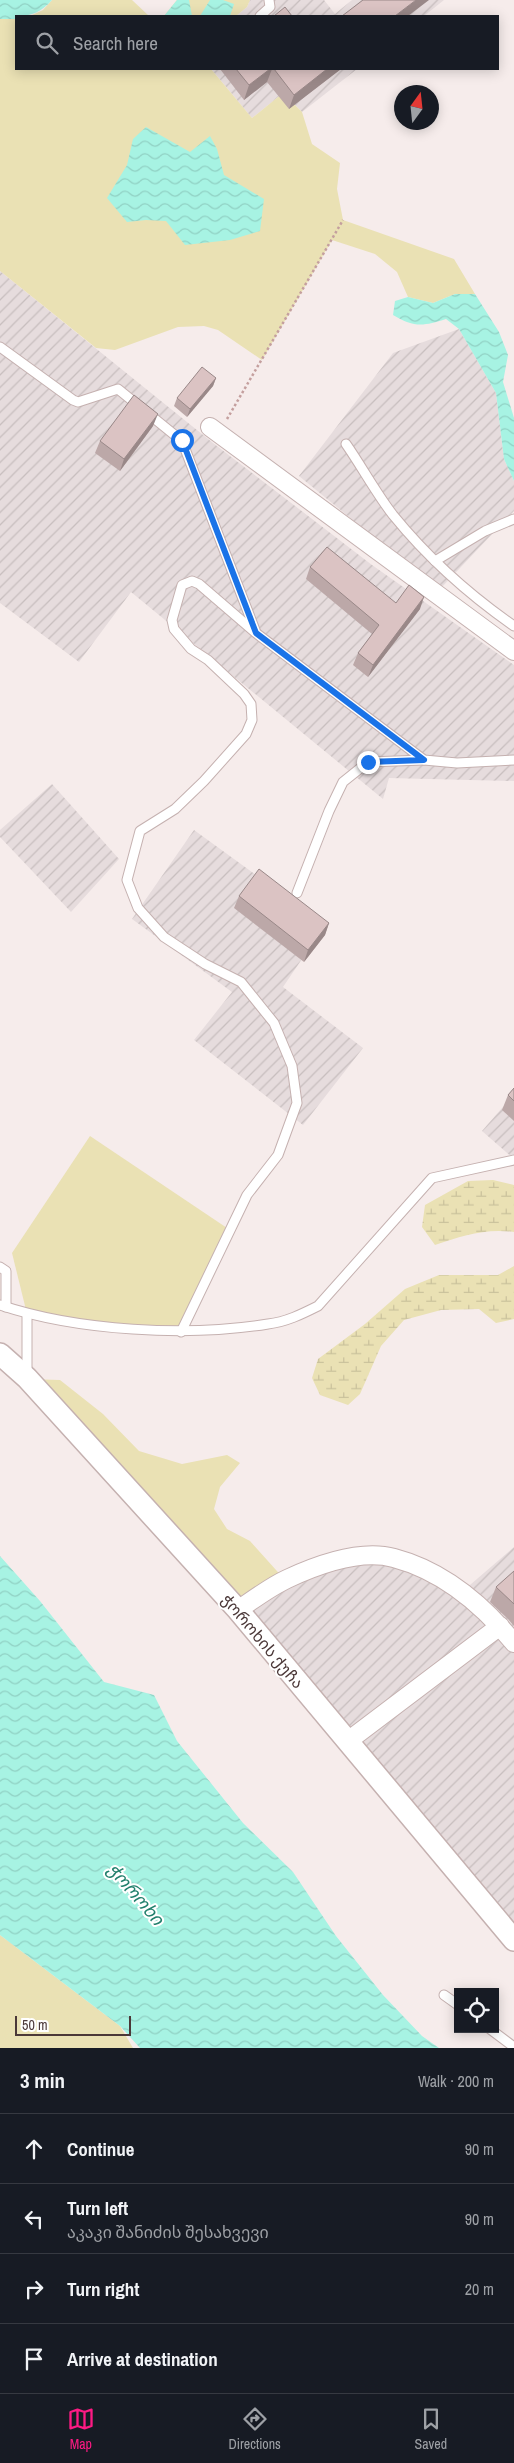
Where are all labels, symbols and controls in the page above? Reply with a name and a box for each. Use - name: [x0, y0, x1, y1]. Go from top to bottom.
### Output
- search box: [15, 15, 499, 70]
- icon: search: [33, 29, 61, 57]
- text: Search here: [73, 30, 158, 56]
- north arrow: [394, 85, 439, 130]
- route start: [171, 429, 194, 452]
- route end: [357, 751, 380, 774]
- street label: ჭოროხის ქუჩა: [217, 1589, 309, 1693]
- water label: ჭოროხი: [102, 1858, 170, 1931]
- map controls: [454, 1988, 499, 2033]
- button: locate: [454, 1988, 499, 2033]
- scale bar: [15, 2013, 131, 2036]
- text: 50 m: [22, 2016, 48, 2034]
- text: 3 min: [20, 2066, 65, 2095]
- text: Walk · 200 m: [418, 2070, 494, 2092]
- icon: ahead: [20, 2135, 48, 2163]
- text: Continue: [67, 2136, 135, 2162]
- text: 90 m: [465, 2138, 494, 2160]
- text: Turn left: [67, 2195, 128, 2221]
- icon: left: [20, 2205, 48, 2233]
- text: 90 m: [465, 2208, 494, 2230]
- text: აკაკი შანიძის შესახვევი: [67, 2221, 269, 2243]
- icon: right: [20, 2275, 48, 2303]
- text: Turn right: [67, 2276, 139, 2302]
- text: 20 m: [465, 2278, 494, 2300]
- icon: arrive: [20, 2345, 48, 2373]
- text: Arrive at destination: [67, 2346, 218, 2372]
- tab: Map: [67, 2405, 95, 2453]
- tab: Directions: [229, 2405, 281, 2453]
- tab: Saved: [415, 2405, 447, 2453]

